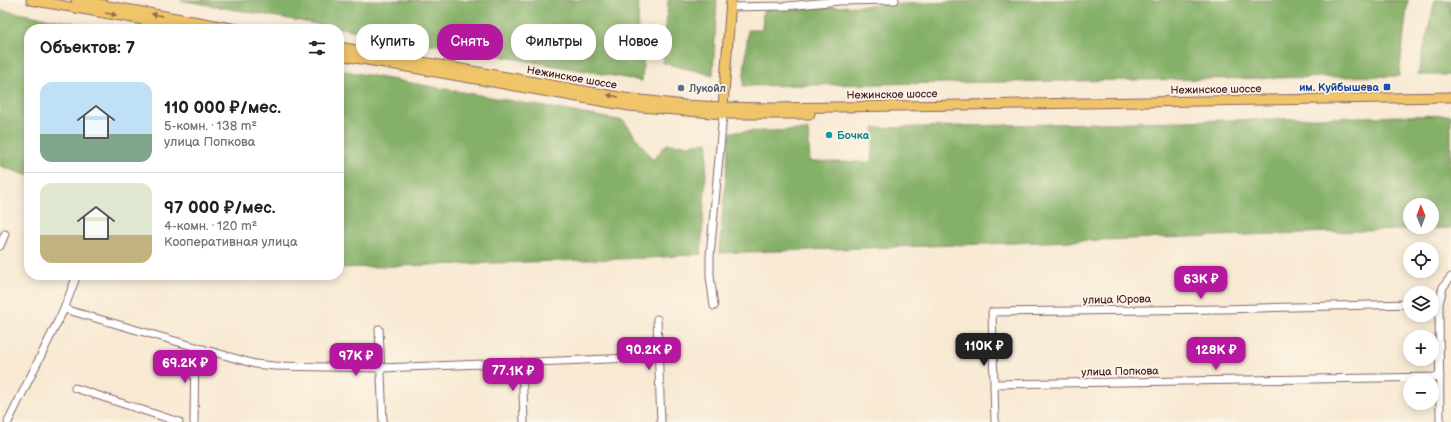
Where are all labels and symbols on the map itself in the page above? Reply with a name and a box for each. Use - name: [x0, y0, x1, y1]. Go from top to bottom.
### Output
- one-way arrow: [105, 11, 117, 17]
- one-way arrow: [151, 11, 163, 17]
- street label: Нежинское шоссе: [526, 63, 618, 92]
- place label: им. Куйбышева: [1299, 81, 1380, 94]
- place label: Лукойл: [688, 82, 726, 95]
- street label: Нежинское шоссе: [1170, 82, 1262, 97]
- marker: им. Куйбышева: [1382, 82, 1392, 92]
- marker: Лукойл: [676, 83, 686, 93]
- street label: Нежинское шоссе: [846, 87, 938, 102]
- one-way arrow: [607, 93, 619, 99]
- place label: Бочка: [837, 129, 870, 142]
- marker: Бочка: [824, 130, 834, 140]
- north arrow: [1403, 198, 1439, 234]
- pin: 63K ₽: [1173, 266, 1229, 300]
- street label: улица Юрова: [1083, 292, 1152, 307]
- pin: 110K ₽: [951, 333, 1017, 367]
- pin: 90.2K ₽: [612, 337, 686, 371]
- pin: 128K ₽: [1183, 337, 1249, 371]
- pin: 97K ₽: [328, 343, 384, 377]
- pin: 69.2K ₽: [148, 350, 222, 384]
- pin: 77.1K ₽: [476, 358, 550, 392]
- street label: улица Попкова: [1081, 364, 1159, 379]

